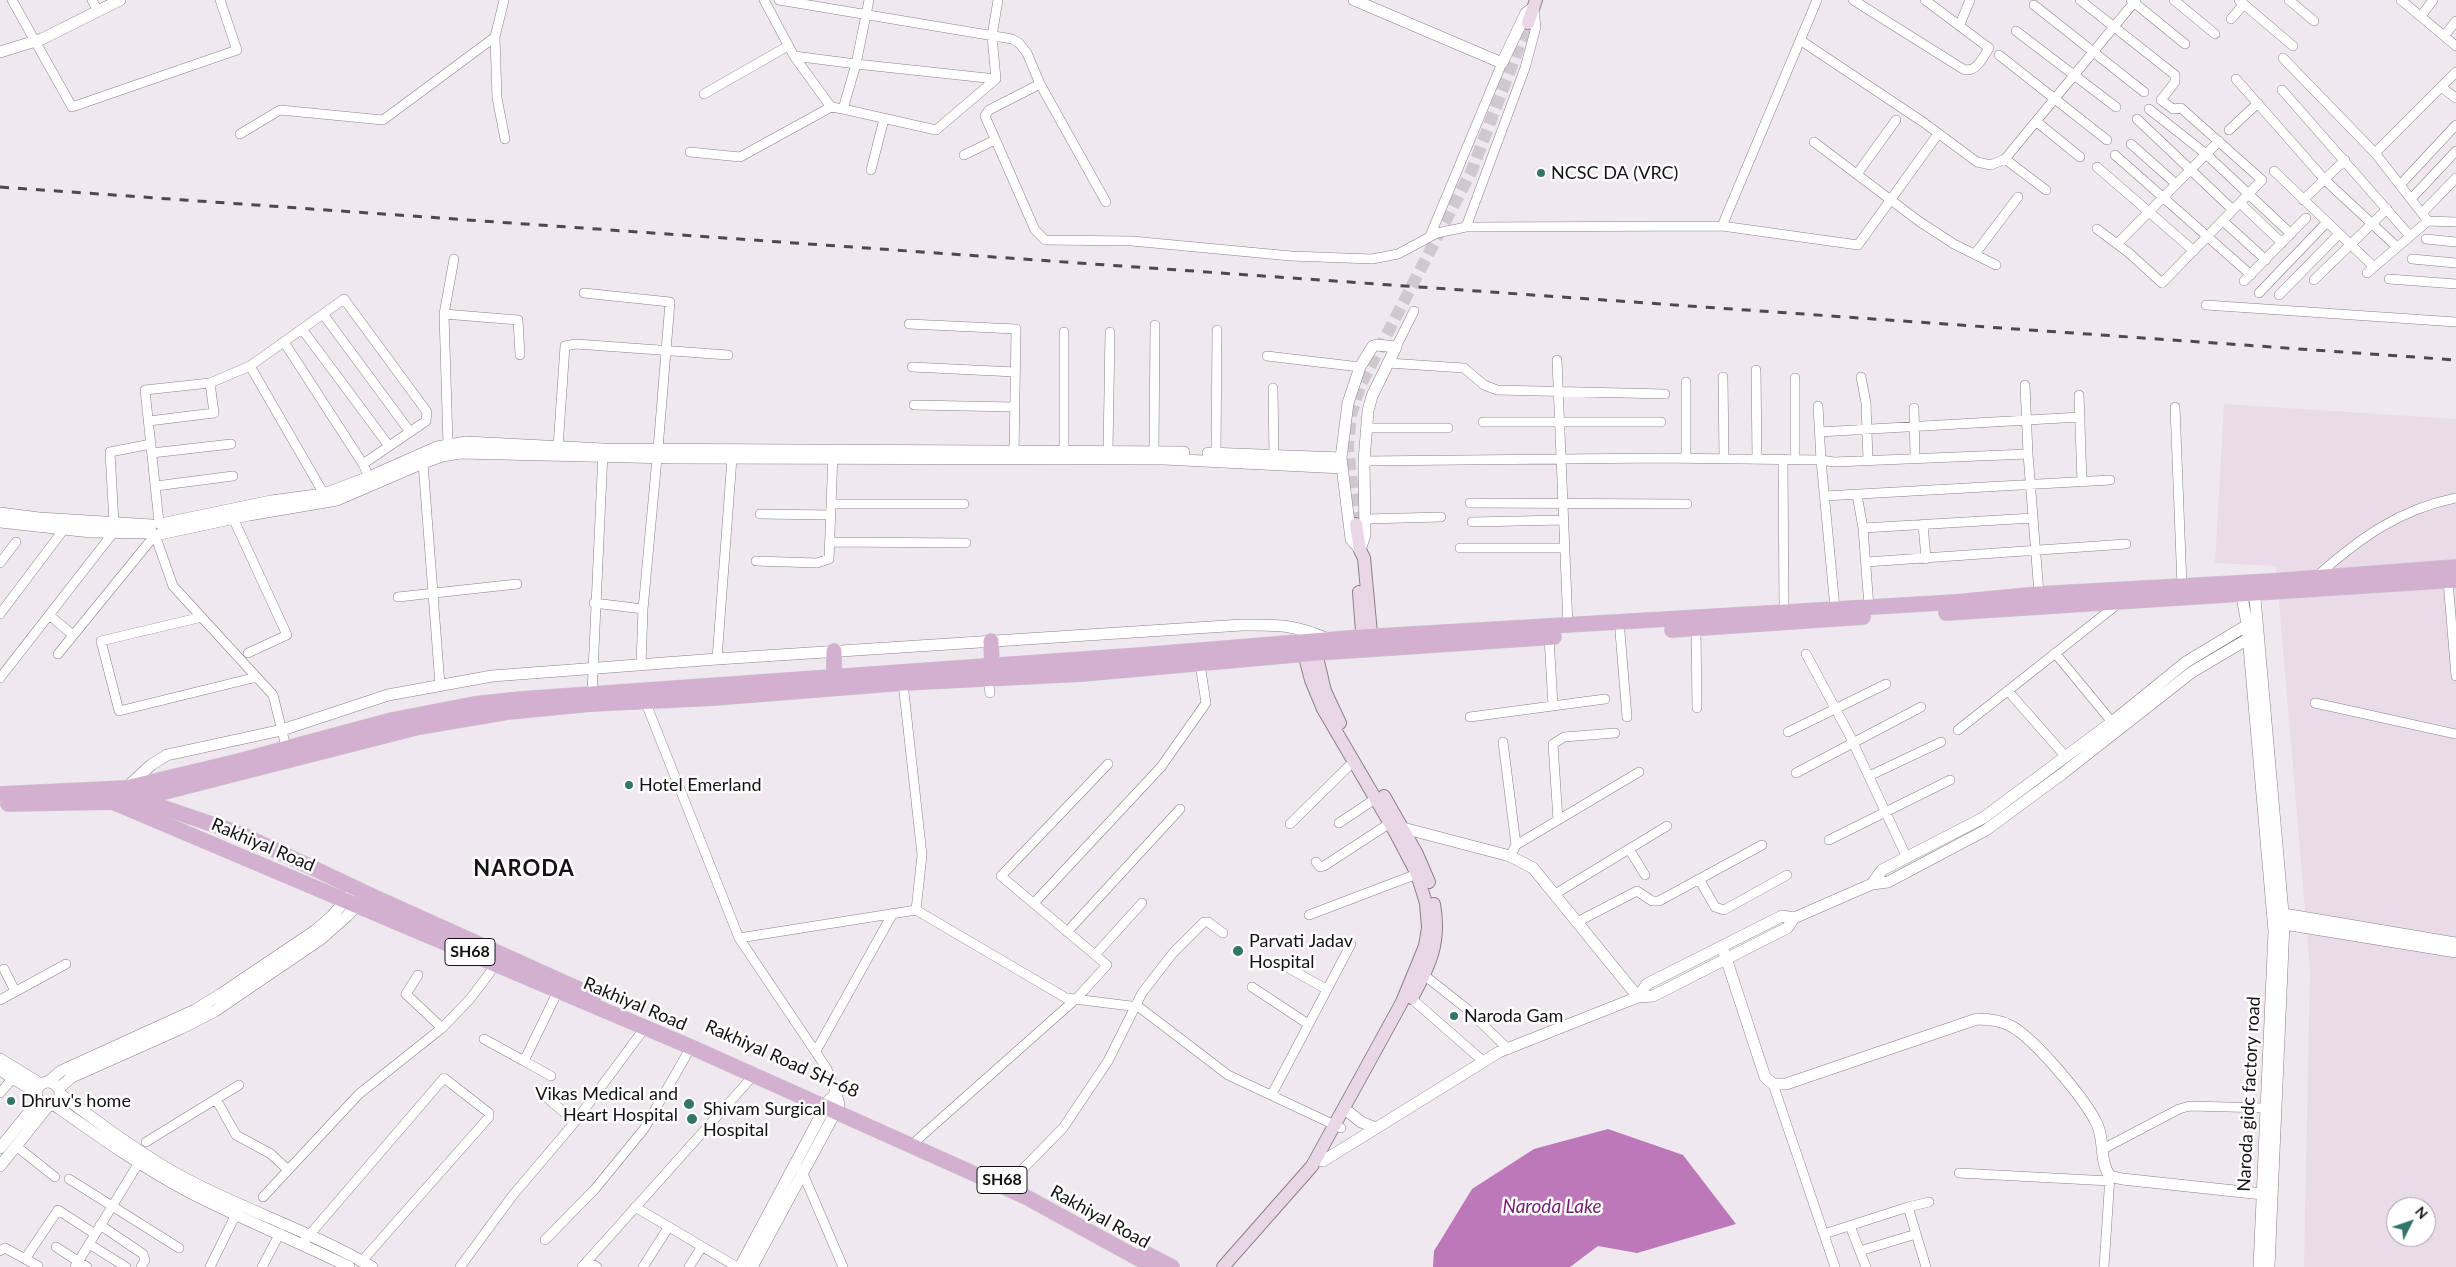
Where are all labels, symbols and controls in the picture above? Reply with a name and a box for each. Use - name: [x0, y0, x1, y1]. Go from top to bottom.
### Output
- place label: NCSC DA (VRC): [1551, 162, 1678, 184]
- marker: NCSC DA (VRC): [1535, 167, 1547, 179]
- place label: Hotel Emerland: [639, 774, 762, 796]
- marker: Hotel Emerland: [623, 779, 635, 791]
- street label: Rakhiyal Road: [208, 813, 318, 877]
- district label: NARODA: [473, 856, 575, 882]
- place label: Parvati Jadav Hospital: [1249, 930, 1353, 972]
- road number: SH68: [445, 939, 495, 966]
- marker: Parvati Jadav Hospital: [1231, 944, 1245, 958]
- street label: Rakhiyal Road: [580, 972, 690, 1036]
- street label: Naroda gidc factory road: [2233, 996, 2265, 1192]
- place label: Naroda Gam: [1464, 1005, 1563, 1027]
- marker: Naroda Gam: [1448, 1010, 1460, 1022]
- street label: Rakhiyal Road SH-68: [702, 1015, 862, 1103]
- place label: Vikas Medical and Heart Hospital: [535, 1083, 678, 1126]
- place label: Dhruv's home: [21, 1090, 131, 1112]
- marker: Dhruv's home: [5, 1095, 17, 1107]
- marker: Vikas Medical and Heart Hospital: [682, 1097, 696, 1111]
- place label: Shivam Surgical Hospital: [703, 1098, 826, 1140]
- marker: Shivam Surgical Hospital: [685, 1112, 699, 1126]
- road number: SH68: [977, 1166, 1027, 1194]
- street label: Rakhiyal Road: [1046, 1181, 1154, 1253]
- water label: Naroda Lake: [1502, 1196, 1602, 1218]
- north arrow: [2386, 1197, 2436, 1247]
- text: N: [2412, 1203, 2432, 1222]

